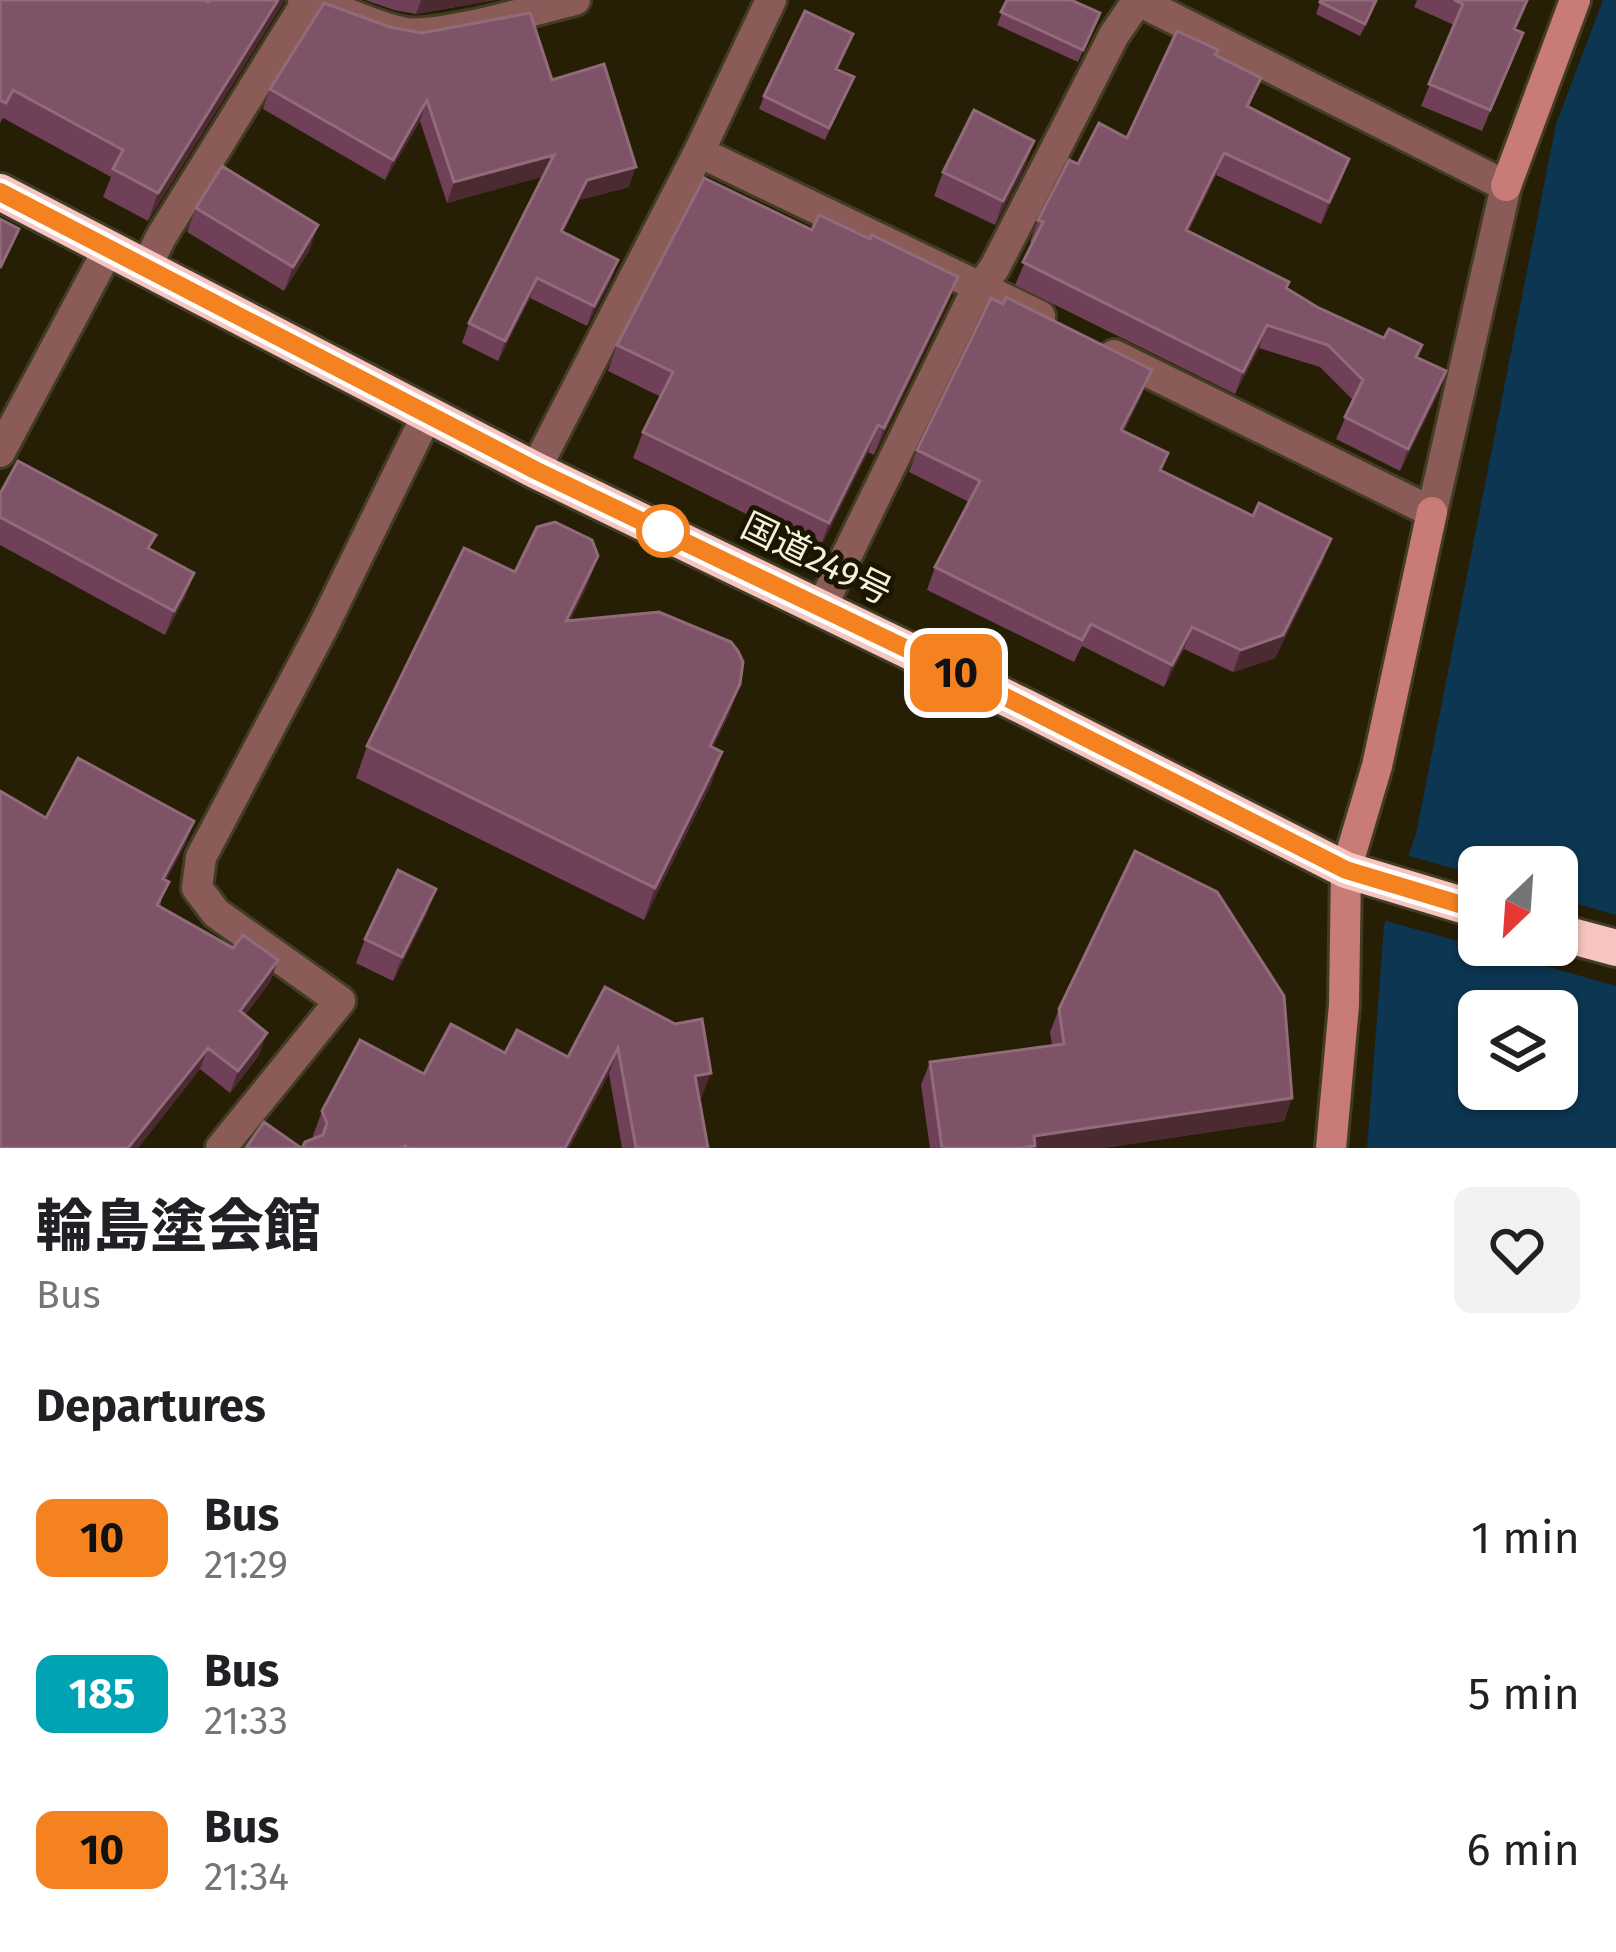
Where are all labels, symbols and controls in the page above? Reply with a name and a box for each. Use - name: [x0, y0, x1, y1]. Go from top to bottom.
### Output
- street label: 国道249号: [734, 504, 899, 614]
- unlabelled marker: [638, 506, 688, 556]
- line badge: 10: [902, 634, 1010, 712]
- text: 10: [934, 648, 978, 698]
- north arrow: [1458, 846, 1578, 966]
- map controls: [1458, 846, 1578, 1110]
- button: layers: [1458, 990, 1578, 1110]
- button: heart: [1454, 1187, 1580, 1313]
- text: 輪島塗会館: [36, 1193, 321, 1261]
- text: Bus: [36, 1272, 101, 1318]
- text: Departures: [36, 1379, 266, 1433]
- text: Bus: [204, 1488, 279, 1542]
- text: 1 min: [1471, 1511, 1580, 1565]
- text: 10: [80, 1513, 124, 1563]
- text: 21:29: [204, 1542, 288, 1588]
- text: Bus: [204, 1644, 279, 1698]
- text: 5 min: [1468, 1667, 1580, 1721]
- text: 185: [69, 1669, 135, 1719]
- text: 21:33: [204, 1698, 288, 1744]
- text: Bus: [204, 1800, 279, 1854]
- text: 6 min: [1466, 1823, 1580, 1877]
- text: 10: [80, 1825, 124, 1875]
- text: 21:34: [204, 1854, 289, 1900]

